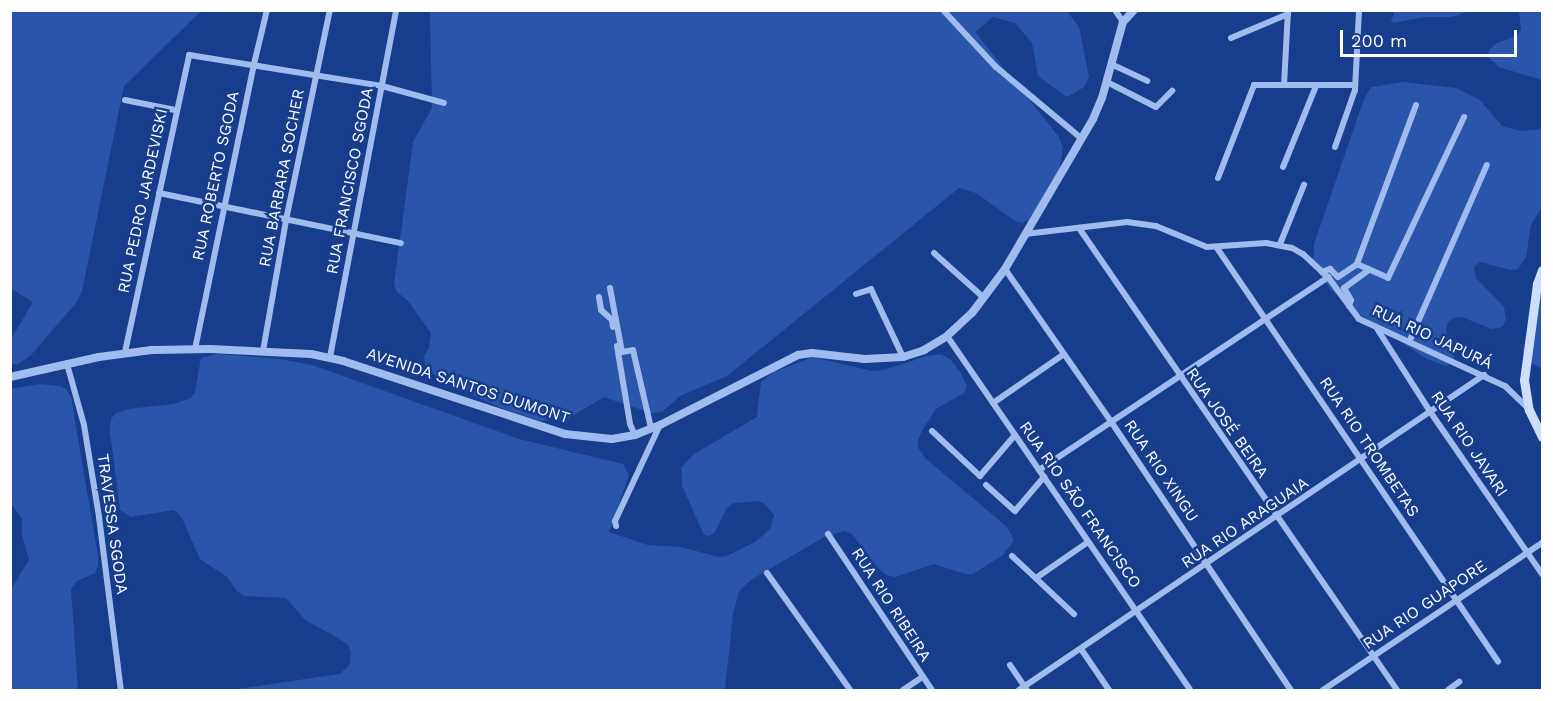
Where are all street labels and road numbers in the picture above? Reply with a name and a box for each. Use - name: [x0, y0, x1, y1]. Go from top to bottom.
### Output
- street label: RUA FRANCISCO SGODA: [322, 86, 378, 276]
- street label: RUA BARBARA SOCHER: [255, 87, 309, 269]
- street label: RUA ROBERTO SGODA: [189, 89, 243, 263]
- street label: RUA PEDRO JARDEVISKI: [114, 106, 172, 296]
- street label: RUA RIO JAPURÁ: [1368, 300, 1496, 374]
- street label: AVENIDA SANTOS DUMONT: [364, 344, 572, 428]
- street label: RUA JOSÉ BEIRA: [1182, 364, 1272, 482]
- street label: RUA RIO TROMBETAS: [1315, 373, 1423, 521]
- street label: RUA RIO JAVARI: [1426, 387, 1512, 501]
- street label: RUA RIO XINGU: [1120, 416, 1202, 526]
- street label: RUA RIO SÃO FRANCISCO: [1015, 418, 1145, 592]
- street label: TRAVESSA SGODA: [93, 452, 131, 596]
- street label: RUA RIO ARAGUAIA: [1177, 473, 1313, 573]
- street label: RUA RIO RIBEIRA: [847, 544, 935, 666]
- street label: RUA RIO GUAPORE: [1359, 556, 1491, 654]

